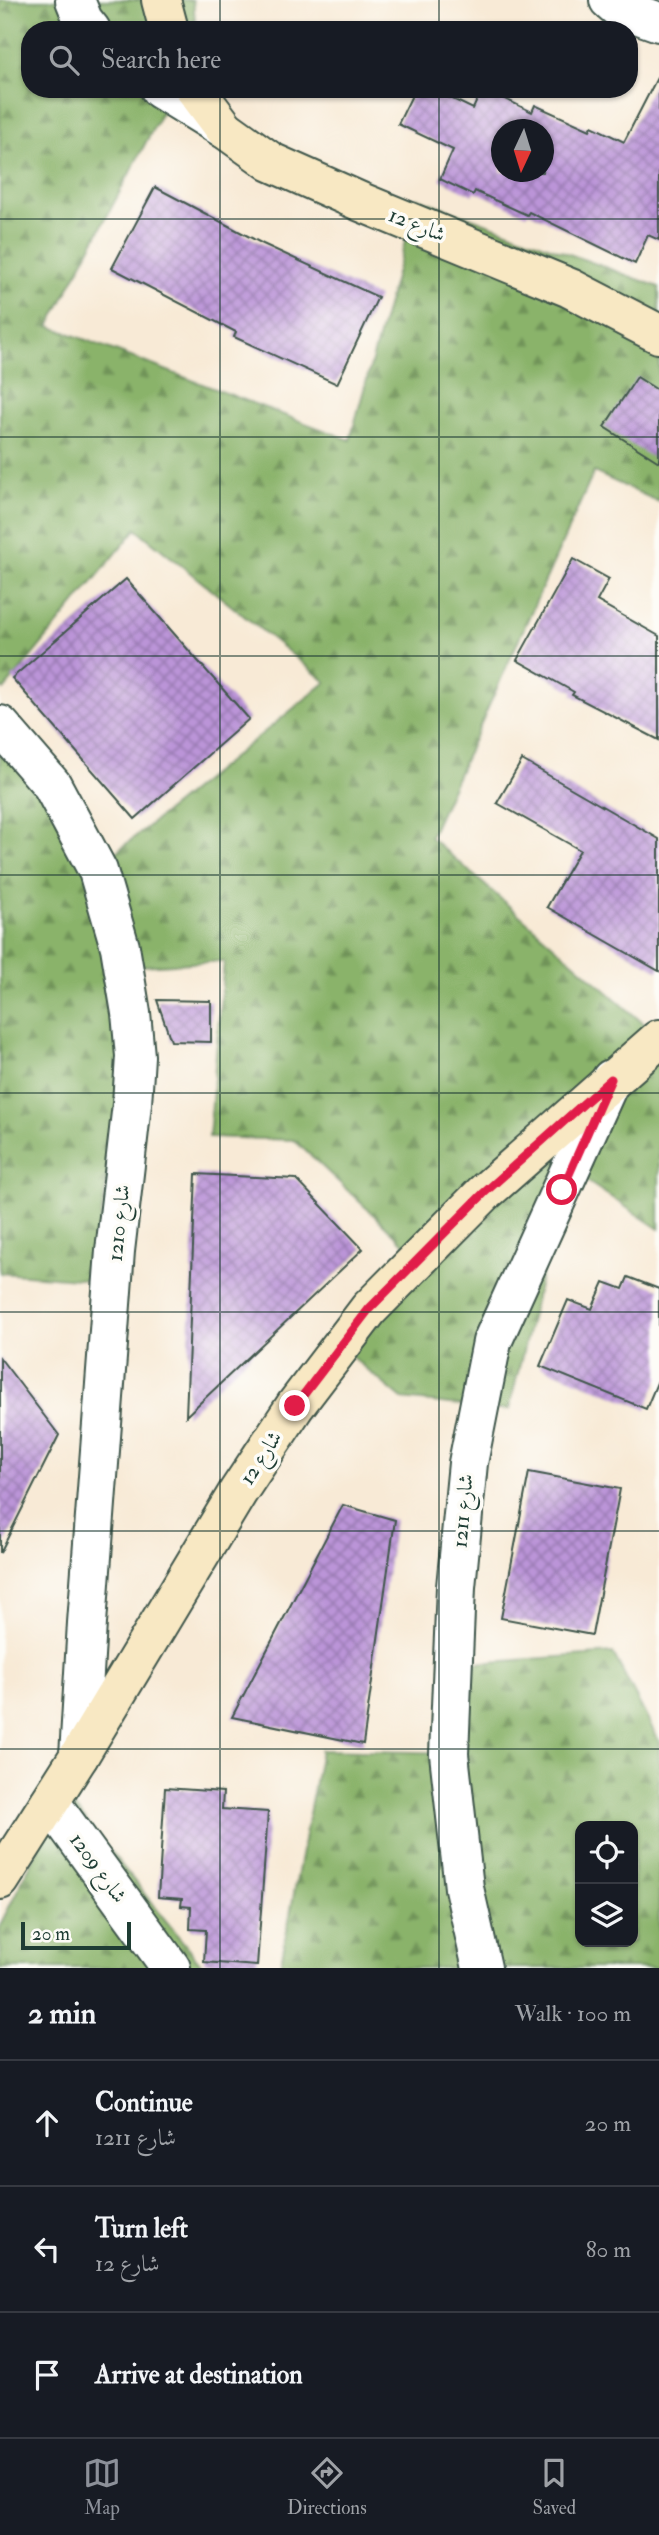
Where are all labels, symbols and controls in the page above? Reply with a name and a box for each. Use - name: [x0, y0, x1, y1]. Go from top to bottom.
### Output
- search box: [21, 21, 638, 98]
- icon: search: [45, 41, 83, 79]
- text: Search here: [101, 44, 221, 76]
- north arrow: [491, 119, 554, 182]
- street label: شارع 12: [383, 201, 449, 252]
- route start: [546, 1174, 577, 1205]
- street label: شارع 1210: [102, 1183, 140, 1263]
- route end: [279, 1390, 310, 1421]
- street label: شارع 12: [234, 1426, 292, 1492]
- street label: شارع 1211: [446, 1473, 484, 1549]
- map controls: [575, 1821, 638, 1947]
- button: locate: [575, 1821, 638, 1884]
- street label: شارع 1209: [60, 1827, 133, 1911]
- button: layers: [575, 1884, 638, 1947]
- scale bar: [21, 1919, 131, 1951]
- text: 20 m: [32, 1922, 70, 1946]
- text: 2 min: [28, 1995, 96, 2032]
- text: Walk · 100 m: [515, 1999, 631, 2028]
- text: Continue: [95, 2087, 193, 2119]
- icon: ahead: [28, 2104, 66, 2142]
- text: 20 m: [585, 2109, 631, 2138]
- text: شارع 1211: [95, 2123, 176, 2152]
- text: Turn left: [95, 2213, 188, 2245]
- icon: left: [28, 2230, 66, 2268]
- text: 80 m: [586, 2235, 631, 2264]
- text: شارع 12: [95, 2249, 160, 2278]
- icon: arrive: [28, 2356, 66, 2394]
- text: Arrive at destination: [95, 2359, 303, 2391]
- tab: Map: [83, 2454, 121, 2520]
- tab: Directions: [287, 2454, 367, 2520]
- tab: Saved: [533, 2454, 576, 2520]

